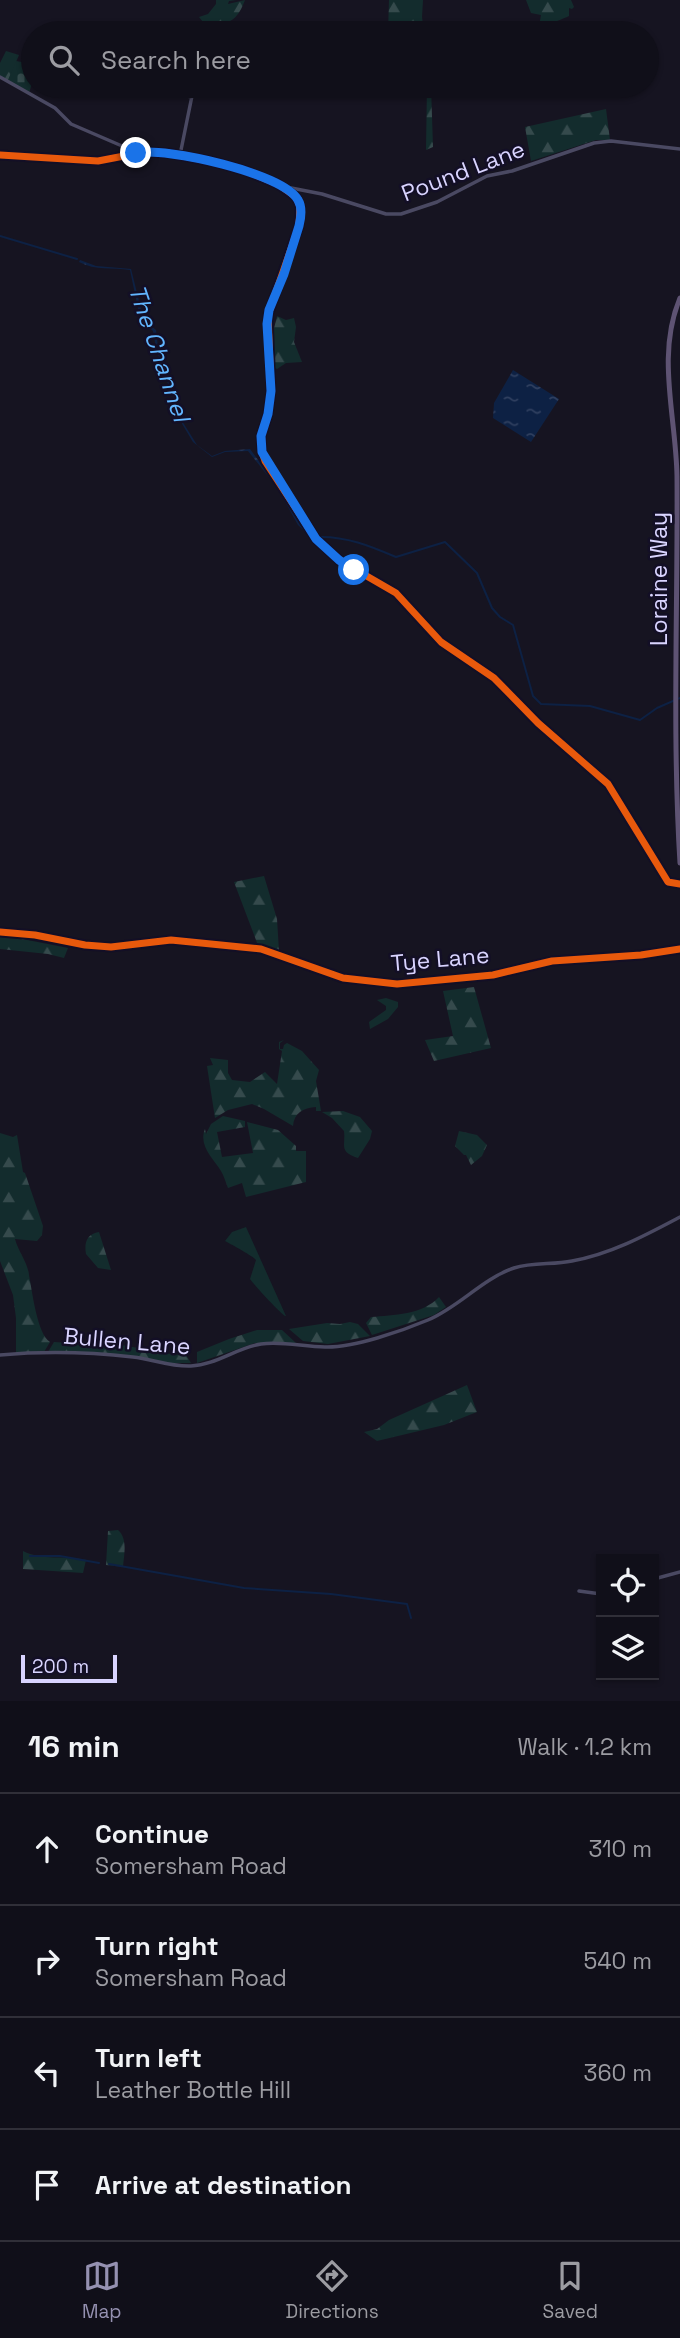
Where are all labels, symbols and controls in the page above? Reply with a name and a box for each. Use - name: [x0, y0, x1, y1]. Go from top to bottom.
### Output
- search box: [21, 21, 659, 98]
- icon: search: [45, 41, 83, 79]
- text: Search here: [101, 43, 251, 77]
- street label: Pound Lane: [397, 134, 529, 208]
- route end: [120, 137, 151, 168]
- water label: The Channel: [122, 280, 198, 428]
- street label: Loraine Way: [644, 512, 674, 646]
- route start: [338, 554, 369, 585]
- street label: Tye Lane: [389, 940, 491, 978]
- street label: Bullen Lane: [62, 1320, 192, 1362]
- map controls: [596, 1554, 659, 1680]
- button: locate: [596, 1554, 659, 1617]
- button: layers: [596, 1617, 659, 1680]
- scale bar: [21, 1652, 117, 1684]
- text: 200 m: [32, 1654, 89, 1679]
- text: 16 min: [28, 1727, 120, 1766]
- text: Walk · 1.2 km: [517, 1732, 652, 1762]
- text: Continue: [95, 1817, 209, 1851]
- icon: ahead: [28, 1830, 66, 1868]
- text: 310 m: [588, 1834, 652, 1864]
- text: Somersham Road: [95, 1851, 287, 1881]
- text: Turn right: [95, 1929, 219, 1963]
- icon: right: [28, 1942, 66, 1980]
- text: 540 m: [583, 1946, 652, 1976]
- text: Somersham Road: [95, 1963, 287, 1993]
- text: Turn left: [95, 2041, 202, 2075]
- icon: left: [28, 2054, 66, 2092]
- text: 360 m: [584, 2058, 652, 2088]
- text: Leather Bottle Hill: [95, 2075, 291, 2105]
- icon: arrive: [28, 2166, 66, 2204]
- text: Arrive at destination: [95, 2168, 352, 2202]
- tab: Map: [82, 2257, 122, 2324]
- tab: Directions: [286, 2257, 379, 2324]
- tab: Saved: [543, 2257, 598, 2324]

